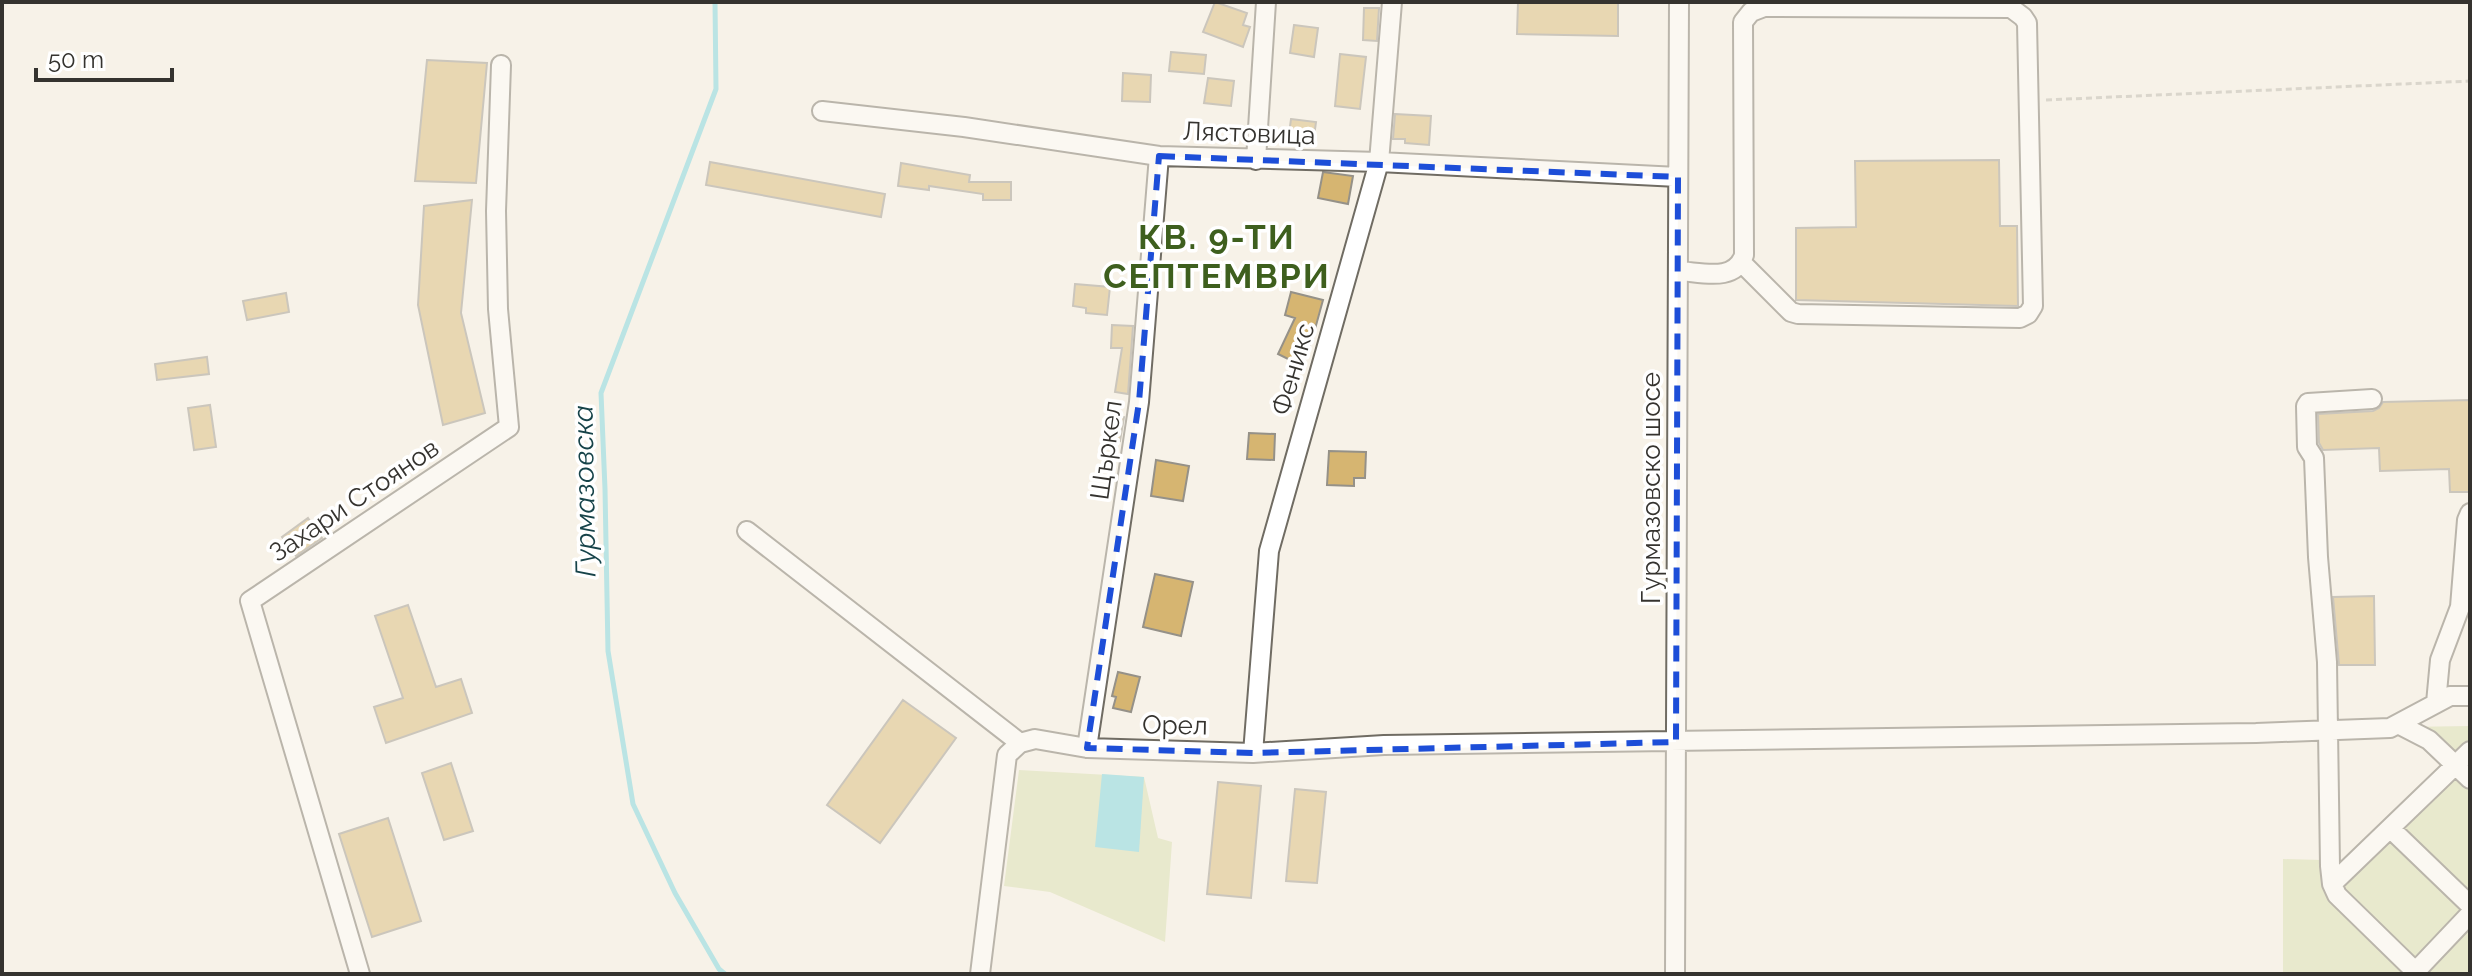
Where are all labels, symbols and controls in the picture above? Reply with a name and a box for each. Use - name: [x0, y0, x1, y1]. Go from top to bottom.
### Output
- scale bar: [36, 32, 172, 82]
- text: 50 m: [48, 45, 104, 74]
- street label: Лястовица: [1182, 116, 1316, 150]
- district label: КВ. 9-ТИ СЕПТЕМВРИ: [1103, 217, 1331, 296]
- street label: Феникс: [1266, 320, 1320, 418]
- street label: Гурмазовско шосе: [1636, 372, 1666, 604]
- street label: Щъркел: [1084, 398, 1128, 502]
- water label: Гурмазовска: [567, 405, 602, 577]
- street label: Захари Стоянов: [264, 432, 444, 568]
- street label: Орел: [1142, 709, 1208, 741]

